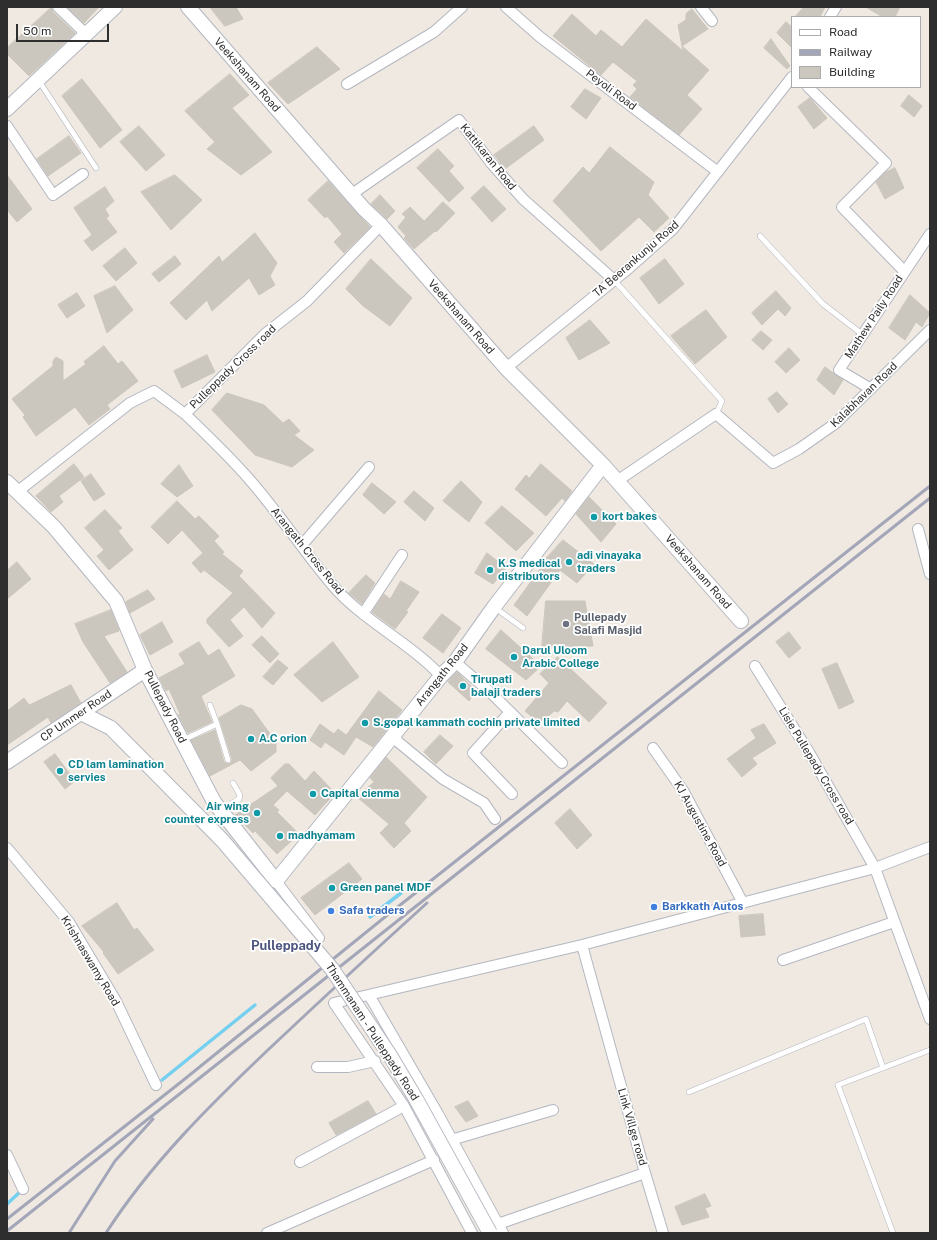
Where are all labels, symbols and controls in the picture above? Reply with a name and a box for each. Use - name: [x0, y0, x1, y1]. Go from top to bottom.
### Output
- scale bar: [18, 16, 111, 42]
- legend: [791, 16, 921, 88]
- text: 50 m: [23, 24, 51, 38]
- text: Road: [829, 25, 857, 39]
- street label: Veekshanam Road: [211, 35, 283, 115]
- text: Railway: [829, 45, 872, 59]
- text: Building: [829, 65, 875, 79]
- street label: Peyoli Road: [583, 67, 639, 113]
- street label: Kattikaran Road: [457, 121, 519, 193]
- street label: TA Beerankunju Road: [590, 218, 682, 300]
- street label: Mathew Paily Road: [842, 273, 906, 361]
- street label: Veekshanam Road: [425, 277, 497, 357]
- street label: Pulleppady Cross road: [187, 322, 279, 412]
- street label: Kalabhavan Road: [828, 360, 900, 430]
- street label: Arangath Cross Road: [268, 505, 346, 597]
- place label: kort bakes: [602, 510, 657, 524]
- marker: kort bakes: [589, 512, 599, 522]
- street label: Veekshanam Road: [662, 532, 734, 612]
- place label: adi vinayaka traders: [577, 549, 641, 575]
- place label: K.S medical distributors: [498, 557, 561, 583]
- marker: adi vinayaka traders: [564, 557, 574, 567]
- marker: K.S medical distributors: [485, 565, 495, 575]
- place label: Pullepady Salafi Masjid: [574, 611, 642, 637]
- marker: Pullepady Salafi Masjid: [561, 619, 571, 629]
- street label: Arangath Road: [413, 641, 471, 709]
- place label: Darul Uloom Arabic College: [522, 644, 599, 670]
- marker: Darul Uloom Arabic College: [509, 652, 519, 662]
- street label: Pullepady Road: [141, 669, 189, 745]
- place label: Tirupati balaji traders: [471, 673, 541, 699]
- marker: Tirupati balaji traders: [458, 681, 468, 691]
- street label: CP Ummer Road: [38, 687, 114, 745]
- street label: Lisie Pullepady Cross road: [776, 705, 856, 827]
- place label: S.gopal kammath cochin private limited: [373, 716, 580, 730]
- marker: S.gopal kammath cochin private limited: [360, 718, 370, 728]
- place label: A.C orion: [259, 732, 307, 746]
- marker: A.C orion: [246, 734, 256, 744]
- place label: CD lam lamination servies: [68, 758, 164, 784]
- marker: CD lam lamination servies: [55, 766, 65, 776]
- street label: KJ Augustine Road: [671, 779, 729, 869]
- place label: Capital cienma: [321, 787, 399, 801]
- marker: Capital cienma: [308, 789, 318, 799]
- place label: Air wing counter express: [165, 800, 249, 826]
- marker: Air wing counter express: [252, 808, 262, 818]
- place label: madhyamam: [288, 829, 355, 843]
- marker: madhyamam: [275, 831, 285, 841]
- place label: Green panel MDF: [340, 881, 431, 895]
- marker: Green panel MDF: [327, 883, 337, 893]
- place label: Barkkath Autos: [662, 900, 743, 914]
- marker: Barkkath Autos: [649, 902, 659, 912]
- place label: Safa traders: [339, 904, 404, 918]
- marker: Safa traders: [326, 906, 336, 916]
- street label: Krishnaswamy Road: [58, 914, 122, 1008]
- district label: Pulleppady: [251, 938, 321, 954]
- street label: Thammanam - Pulleppady Road: [322, 961, 422, 1103]
- street label: Link Villge road: [615, 1087, 649, 1167]

